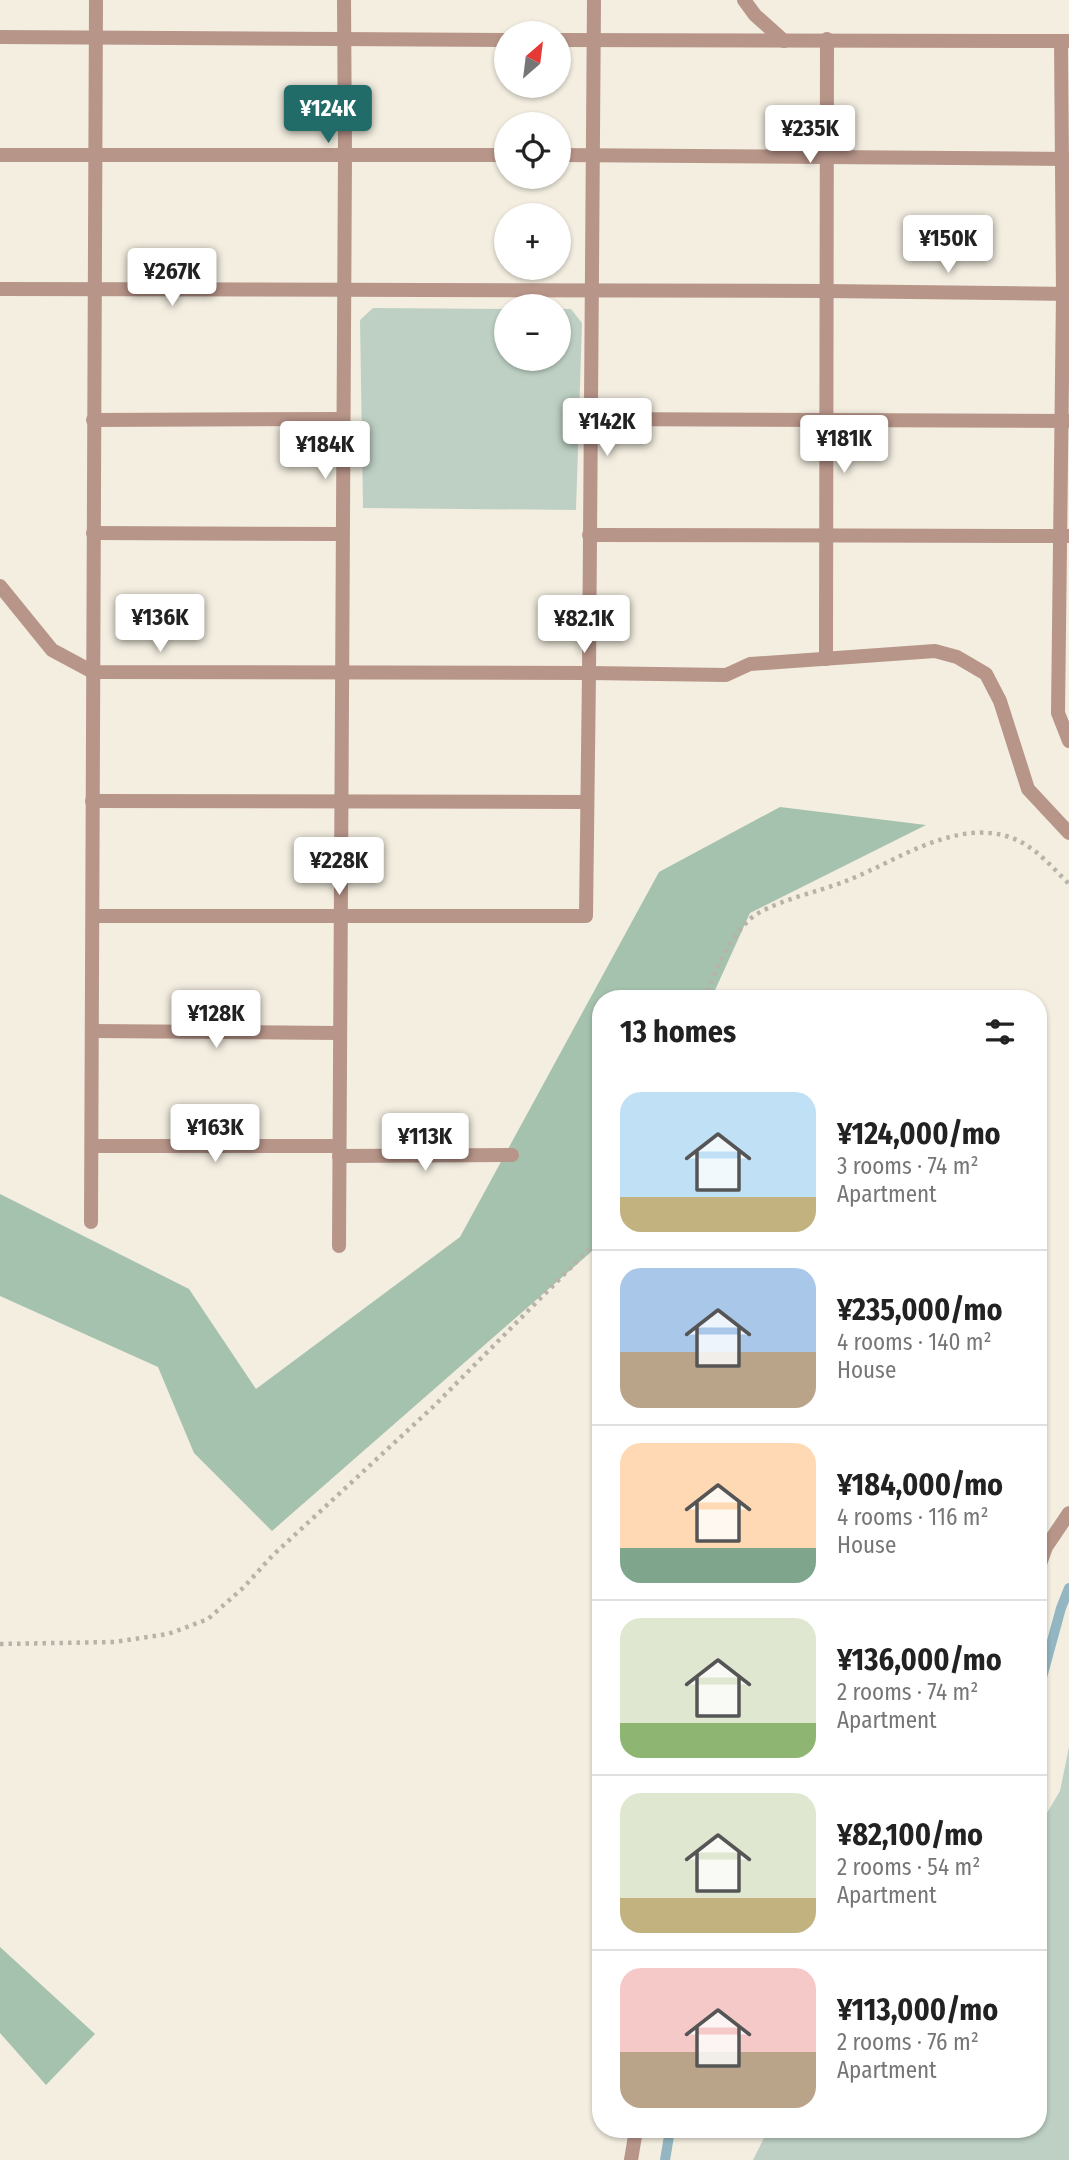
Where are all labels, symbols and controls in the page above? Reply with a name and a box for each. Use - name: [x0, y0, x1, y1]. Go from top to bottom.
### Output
- north arrow: [494, 21, 570, 98]
- map controls: [494, 21, 571, 371]
- pin: ¥124K: [279, 86, 377, 145]
- text: ¥124K: [300, 94, 356, 122]
- pin: ¥235K: [761, 106, 859, 165]
- button: locate: [494, 112, 571, 189]
- text: ¥235K: [781, 114, 839, 142]
- button: +: [494, 203, 571, 280]
- pin: ¥150K: [899, 216, 997, 275]
- text: ¥150K: [919, 224, 977, 252]
- pin: ¥267K: [123, 248, 221, 308]
- text: ¥267K: [144, 257, 200, 285]
- button: −: [494, 294, 571, 371]
- pin: ¥142K: [558, 398, 656, 458]
- text: ¥142K: [579, 407, 635, 435]
- pin: ¥181K: [795, 416, 893, 475]
- pin: ¥184K: [276, 421, 374, 481]
- text: ¥181K: [816, 424, 872, 452]
- text: ¥184K: [296, 430, 354, 458]
- pin: ¥136K: [111, 594, 209, 654]
- pin: ¥82.1K: [527, 596, 641, 655]
- text: ¥136K: [131, 603, 189, 631]
- text: ¥82.1K: [554, 604, 614, 632]
- pin: ¥228K: [290, 838, 388, 897]
- text: ¥228K: [310, 846, 368, 874]
- pin: ¥128K: [167, 990, 265, 1050]
- text: ¥128K: [187, 999, 245, 1027]
- icon: filters: [981, 1013, 1019, 1051]
- text: 13 homes: [620, 1014, 736, 1050]
- pin: ¥163K: [166, 1104, 264, 1164]
- text: ¥163K: [186, 1113, 244, 1141]
- pin: ¥113K: [376, 1114, 474, 1173]
- text: ¥124,000/mo: [837, 1116, 1001, 1152]
- icon: home: [676, 1120, 760, 1204]
- text: ¥113K: [398, 1122, 452, 1150]
- text: 3 rooms · 74 m²: [837, 1152, 979, 1180]
- text: Apartment: [837, 1180, 937, 1208]
- text: ¥235,000/mo: [837, 1292, 1002, 1328]
- icon: home: [676, 1296, 760, 1380]
- text: 4 rooms · 140 m²: [837, 1328, 992, 1356]
- text: House: [837, 1356, 896, 1384]
- text: ¥184,000/mo: [837, 1467, 1003, 1503]
- icon: home: [676, 1471, 760, 1555]
- text: 4 rooms · 116 m²: [837, 1503, 989, 1531]
- text: House: [837, 1531, 896, 1559]
- text: ¥136,000/mo: [837, 1642, 1002, 1678]
- icon: home: [676, 1646, 760, 1730]
- text: 2 rooms · 74 m²: [837, 1678, 978, 1706]
- text: Apartment: [837, 1706, 937, 1734]
- text: ¥82,100/mo: [837, 1817, 983, 1853]
- icon: home: [676, 1821, 760, 1905]
- text: 2 rooms · 54 m²: [837, 1853, 980, 1881]
- text: Apartment: [837, 1881, 937, 1909]
- text: ¥113,000/mo: [837, 1992, 998, 2028]
- icon: home: [676, 1996, 760, 2080]
- text: 2 rooms · 76 m²: [837, 2028, 979, 2056]
- text: Apartment: [837, 2056, 937, 2084]

